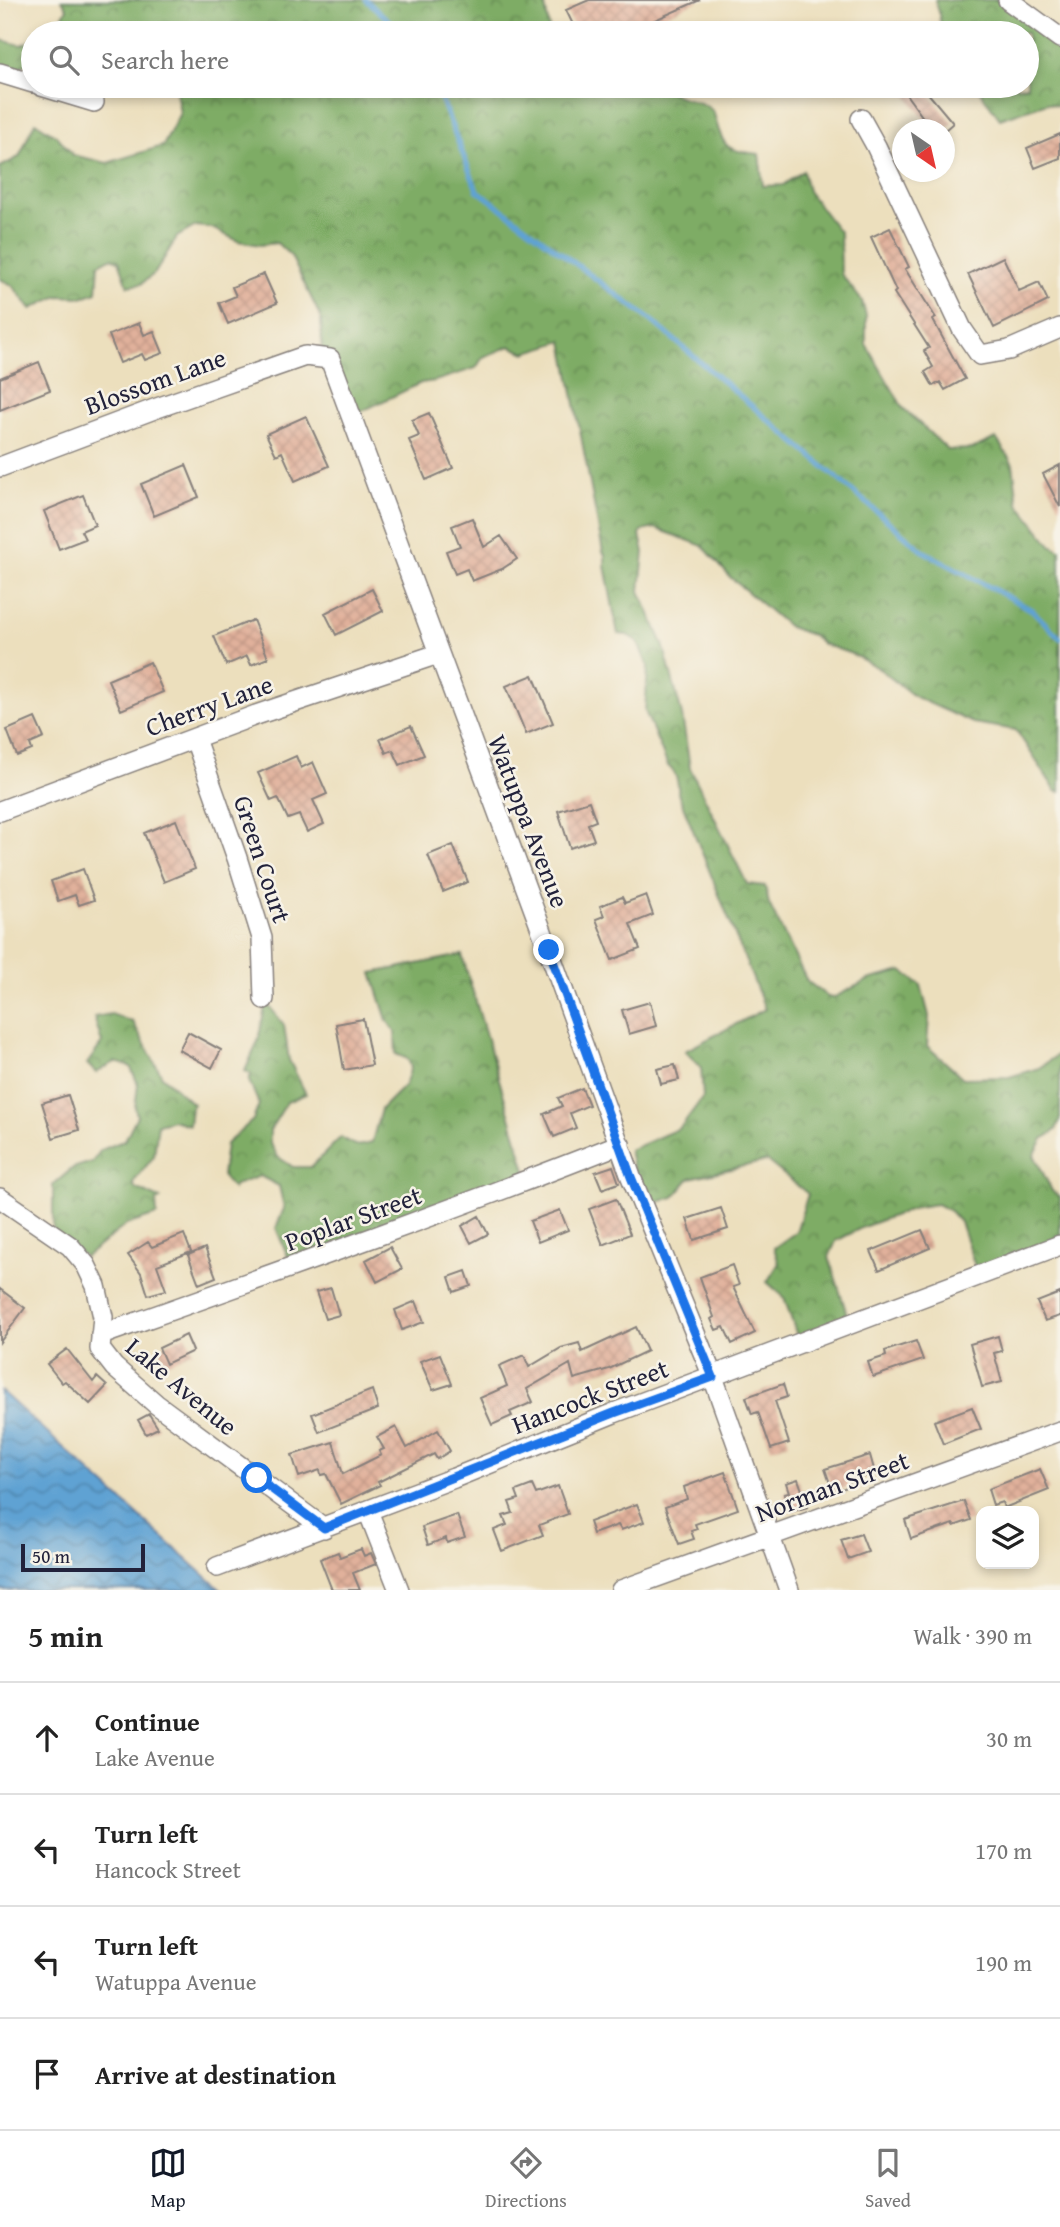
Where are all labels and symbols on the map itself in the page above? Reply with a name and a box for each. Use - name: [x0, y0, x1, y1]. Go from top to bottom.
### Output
- north arrow: [892, 119, 955, 182]
- street label: Blossom Lane: [79, 337, 231, 425]
- street label: Cherry Lane: [140, 664, 278, 746]
- street label: Watuppa Avenue: [478, 729, 580, 913]
- street label: Green Court: [224, 790, 302, 928]
- route end: [533, 934, 564, 965]
- street label: Poplar Street: [279, 1175, 427, 1261]
- street label: Lake Avenue: [118, 1328, 246, 1444]
- street label: Hancock Street: [506, 1348, 674, 1444]
- street label: Norman Street: [750, 1440, 914, 1532]
- route start: [241, 1462, 272, 1493]
- scale bar: [21, 1541, 145, 1573]

